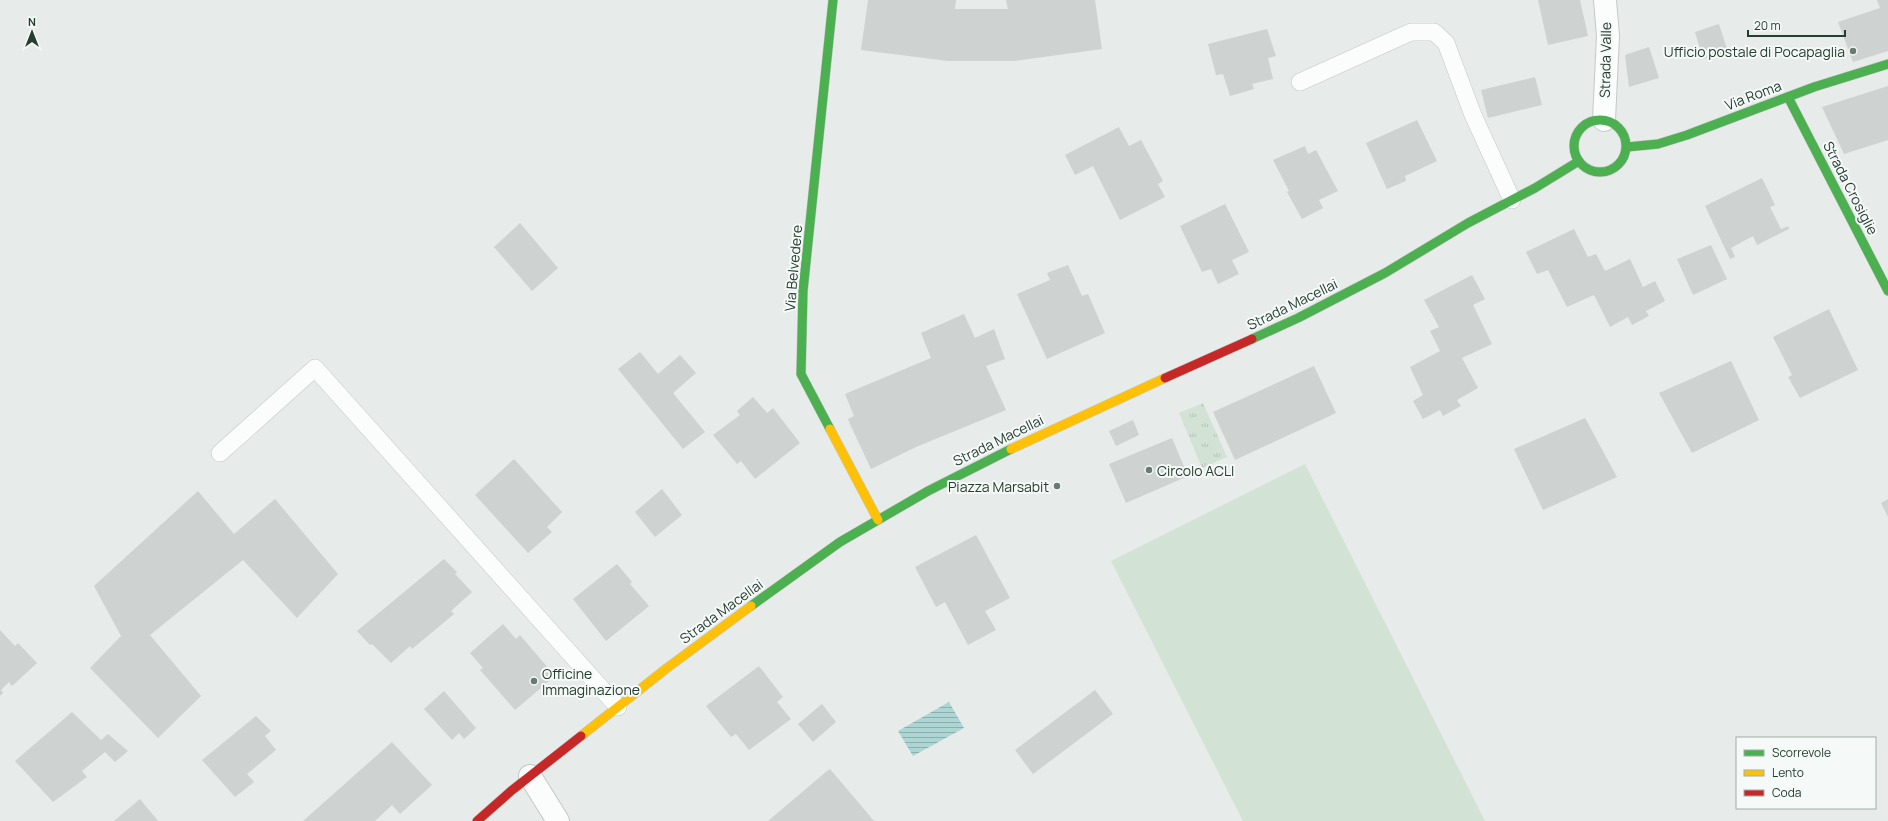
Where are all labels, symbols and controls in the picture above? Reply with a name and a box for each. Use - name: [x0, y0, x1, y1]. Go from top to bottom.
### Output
- north arrow: [12, 12, 52, 52]
- scale bar: [1748, 12, 1845, 38]
- text: N: [28, 14, 36, 29]
- text: 20 m: [1754, 17, 1781, 34]
- street label: Strada Valle: [1595, 22, 1615, 98]
- place label: Ufficio postale di Pocapaglia: [1664, 42, 1845, 61]
- marker: Ufficio postale di Pocapaglia: [1848, 46, 1858, 56]
- street label: Via Roma: [1722, 76, 1784, 114]
- street label: Strada Crosiglie: [1819, 138, 1883, 238]
- street label: Via Belvedere: [780, 224, 806, 312]
- street label: Strada Macellai: [1244, 274, 1340, 334]
- street label: Strada Macellai: [950, 410, 1046, 470]
- place label: Circolo ACLI: [1157, 461, 1234, 480]
- marker: Circolo ACLI: [1144, 465, 1154, 475]
- place label: Piazza Marsabit: [948, 477, 1049, 496]
- marker: Piazza Marsabit: [1052, 481, 1062, 491]
- street label: Strada Macellai: [676, 574, 766, 648]
- place label: Officine Immaginazione: [542, 664, 640, 699]
- marker: Officine Immaginazione: [529, 676, 539, 686]
- legend: [1736, 737, 1876, 809]
- text: Scorrevole: [1772, 744, 1831, 761]
- text: Lento: [1772, 764, 1804, 781]
- text: Coda: [1772, 784, 1801, 801]

